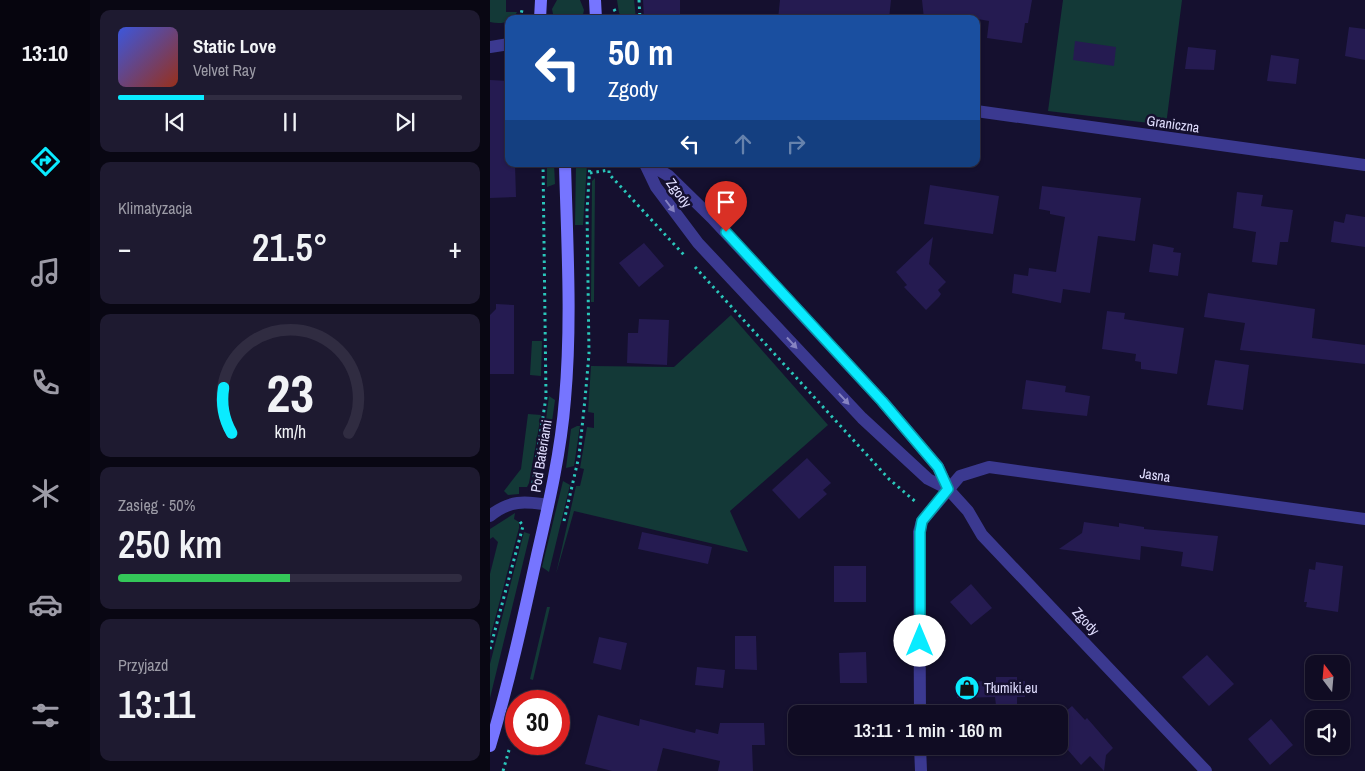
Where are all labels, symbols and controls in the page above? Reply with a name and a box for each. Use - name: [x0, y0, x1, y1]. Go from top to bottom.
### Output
- text: 50 m: [608, 29, 673, 76]
- text: Static Love: [193, 33, 276, 59]
- icon: left: [525, 35, 590, 100]
- text: 13:10: [22, 38, 68, 68]
- text: Velvet Ray: [193, 59, 256, 81]
- text: Zgody: [608, 74, 658, 104]
- icon: previous: [161, 108, 189, 136]
- icon: pause: [276, 108, 304, 136]
- icon: next: [391, 108, 419, 136]
- street label: Graniczna: [1146, 111, 1201, 137]
- icon: left: [676, 130, 704, 158]
- icon: ahead: [729, 130, 757, 158]
- icon: right: [782, 130, 810, 158]
- icon: directions: [28, 144, 63, 179]
- street label: Zgody: [662, 175, 696, 211]
- pin: [705, 181, 747, 232]
- icon: arrive: [712, 188, 740, 216]
- text: Klimatyzacja: [118, 197, 192, 219]
- one-way arrow: [664, 199, 675, 212]
- text: 21.5°: [252, 222, 328, 273]
- text: −: [118, 229, 131, 267]
- text: +: [449, 229, 462, 267]
- icon: music: [28, 255, 63, 290]
- one-way arrow: [786, 337, 797, 349]
- text: 23: [266, 358, 314, 428]
- icon: phone: [28, 365, 63, 400]
- one-way arrow: [838, 393, 850, 405]
- street label: Pod Bateriami: [526, 418, 556, 494]
- text: km/h: [274, 420, 306, 444]
- street label: Jasna: [1139, 464, 1172, 486]
- icon: climate: [28, 476, 63, 511]
- text: Zasięg · 50%: [118, 494, 195, 516]
- text: 250 km: [118, 519, 222, 570]
- icon: car: [28, 587, 63, 622]
- street label: Zgody: [1069, 603, 1104, 639]
- position arrow: [893, 614, 945, 666]
- text: Przyjazd: [118, 654, 168, 676]
- north arrow: [1305, 655, 1350, 700]
- map controls: [1305, 655, 1350, 755]
- shop icon: Tłumiki.eu: [954, 675, 980, 701]
- text: 13:11: [118, 679, 195, 730]
- place label: Tłumiki.eu: [984, 679, 1038, 697]
- speed limit sign: 30: [505, 690, 570, 755]
- icon: filters: [28, 698, 63, 733]
- button: sound: [1305, 710, 1350, 755]
- text: 13:11 · 1 min · 160 m: [854, 717, 1002, 743]

